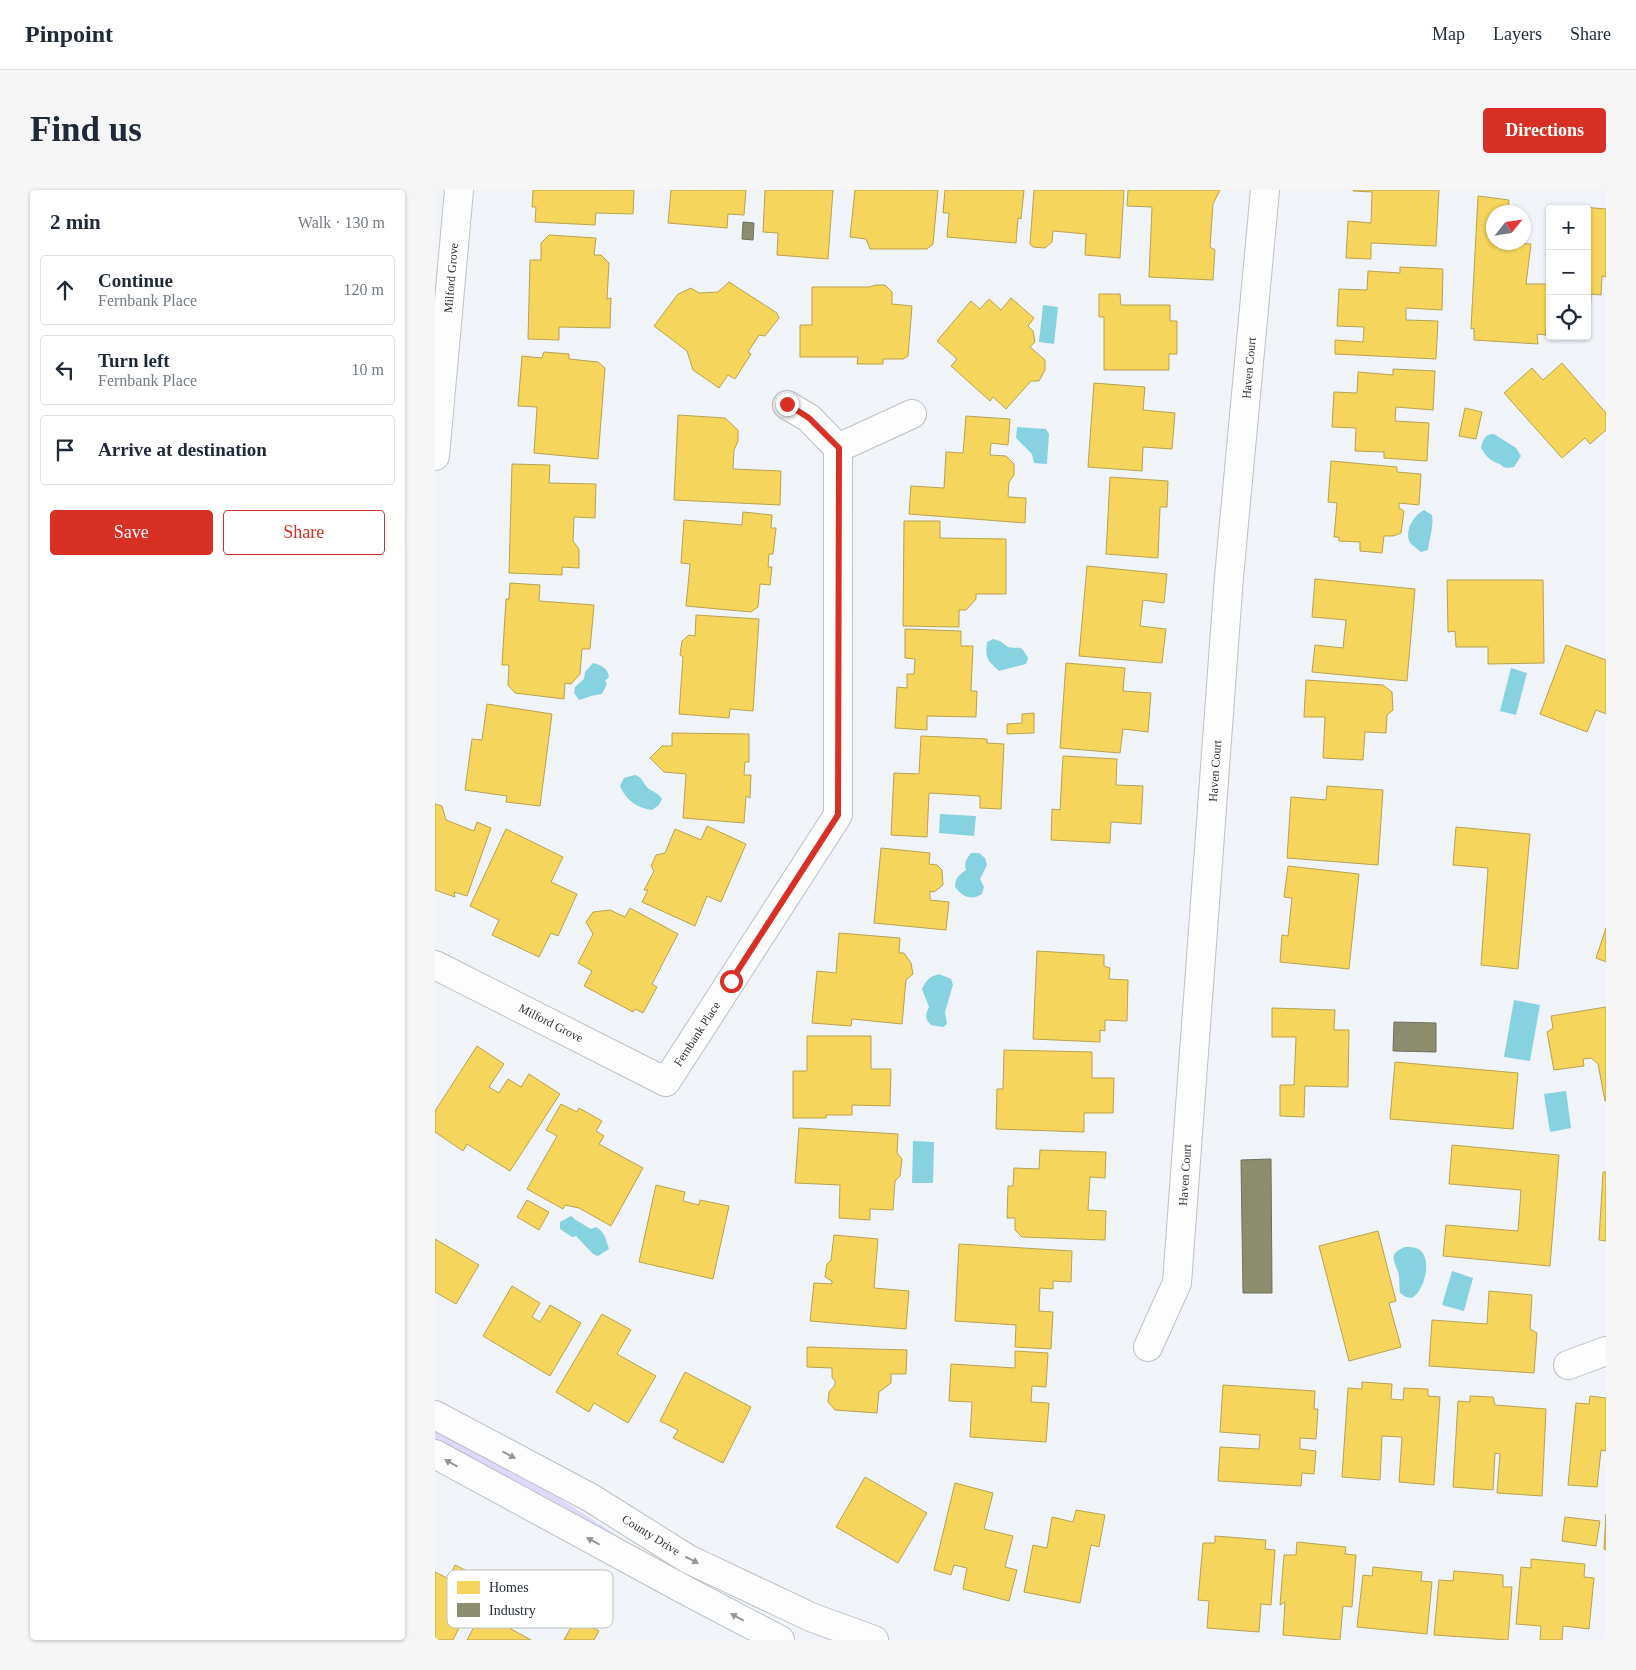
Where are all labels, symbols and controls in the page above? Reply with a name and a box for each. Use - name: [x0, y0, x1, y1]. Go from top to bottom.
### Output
- text: Pinpoint: [25, 21, 113, 47]
- text: Map: [1432, 24, 1465, 44]
- text: Layers: [1493, 24, 1542, 44]
- text: Share: [1570, 24, 1611, 44]
- button: Directions: [1483, 108, 1606, 153]
- text: Find us: [30, 110, 142, 149]
- north arrow: [1486, 205, 1531, 250]
- map controls: [1546, 205, 1591, 340]
- button: +: [1546, 205, 1591, 250]
- text: 2 min: [50, 210, 101, 234]
- text: Walk · 130 m: [298, 214, 385, 231]
- street label: Milford Grove: [441, 242, 461, 314]
- button: −: [1546, 250, 1591, 295]
- text: Continue: [98, 270, 173, 291]
- icon: ahead: [51, 276, 79, 304]
- text: 120 m: [344, 281, 384, 298]
- text: Fernbank Place: [98, 292, 197, 309]
- button: locate: [1546, 295, 1591, 340]
- street label: Haven Court: [1239, 336, 1259, 399]
- text: Turn left: [98, 350, 170, 371]
- icon: left: [51, 356, 79, 384]
- text: 10 m: [352, 361, 384, 378]
- text: Fernbank Place: [98, 372, 197, 389]
- route end: [776, 393, 799, 416]
- icon: arrive: [51, 436, 79, 464]
- text: Arrive at destination: [98, 439, 267, 460]
- button: Save: [50, 510, 213, 555]
- button: Share: [223, 510, 385, 555]
- street label: Haven Court: [1206, 739, 1224, 802]
- route start: [720, 970, 743, 993]
- street label: Fernbank Place: [671, 999, 723, 1069]
- street label: Milford Grove: [516, 1001, 586, 1045]
- street label: Haven Court: [1176, 1143, 1194, 1206]
- one-way arrow: [502, 1451, 516, 1459]
- one-way arrow: [443, 1459, 458, 1467]
- street label: County Drive: [619, 1512, 683, 1558]
- one-way arrow: [587, 1536, 600, 1545]
- one-way arrow: [685, 1556, 699, 1564]
- legend: [447, 1570, 613, 1628]
- text: Homes: [489, 1580, 529, 1595]
- text: Industry: [489, 1603, 536, 1618]
- one-way arrow: [729, 1613, 744, 1621]

